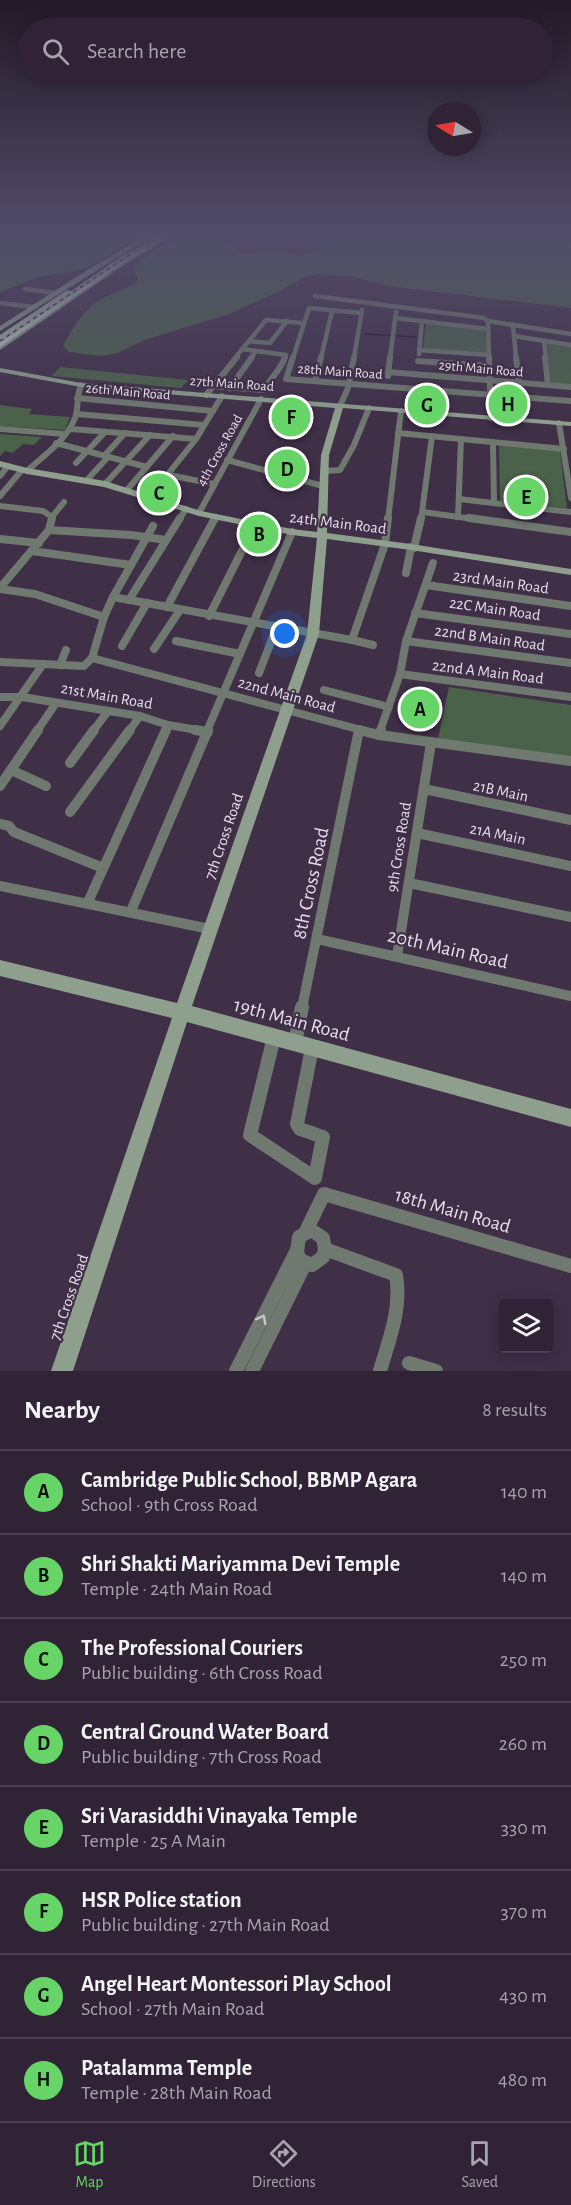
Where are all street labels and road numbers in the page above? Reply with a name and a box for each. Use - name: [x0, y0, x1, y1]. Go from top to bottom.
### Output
- street label: 29th Main Road: [438, 358, 524, 380]
- street label: 28th Main Road: [297, 362, 383, 382]
- street label: 27th Main Road: [189, 374, 275, 394]
- street label: 26th Main Road: [85, 381, 171, 403]
- street label: 4th Cross Road: [194, 412, 245, 489]
- street label: 24th Main Road: [289, 509, 387, 537]
- street label: 23rd Main Road: [452, 567, 550, 597]
- street label: 22C Main Road: [448, 595, 542, 623]
- street label: 22nd B Main Road: [434, 622, 546, 654]
- street label: 22nd A Main Road: [431, 657, 544, 687]
- street label: 22nd Main Road: [236, 674, 337, 716]
- street label: 21st Main Road: [60, 680, 154, 712]
- street label: 21B Main: [472, 777, 530, 805]
- street label: 7th Cross Road: [202, 791, 246, 882]
- street label: 9th Cross Road: [384, 801, 414, 893]
- street label: 21A Main: [468, 820, 527, 848]
- street label: 8th Cross Road: [289, 826, 333, 941]
- street label: 20th Main Road: [386, 925, 510, 973]
- street label: 19th Main Road: [231, 995, 352, 1045]
- street label: 18th Main Road: [393, 1185, 513, 1237]
- street label: 7th Cross Road: [47, 1252, 91, 1343]

